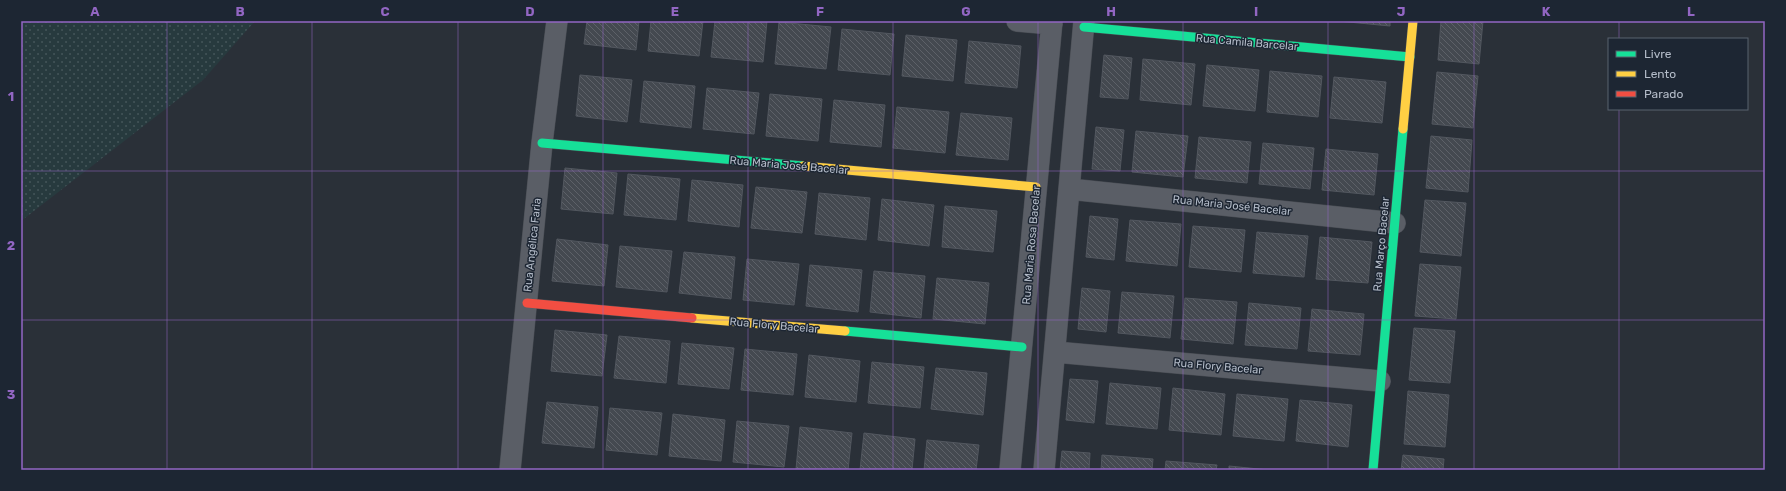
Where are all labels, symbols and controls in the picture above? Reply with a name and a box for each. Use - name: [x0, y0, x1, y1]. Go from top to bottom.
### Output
- text: A: [90, 4, 100, 19]
- text: B: [235, 4, 245, 19]
- text: C: [380, 4, 390, 19]
- text: D: [525, 4, 535, 19]
- text: E: [671, 4, 679, 19]
- text: F: [816, 4, 824, 19]
- text: G: [961, 4, 971, 19]
- text: H: [1106, 4, 1116, 19]
- text: I: [1254, 4, 1258, 19]
- text: J: [1397, 4, 1405, 19]
- text: K: [1542, 4, 1551, 19]
- text: L: [1687, 4, 1695, 19]
- street label: Rua Camila Barcelar: [1195, 32, 1299, 54]
- legend: [1608, 38, 1748, 110]
- text: Livre: [1644, 47, 1672, 61]
- text: Lento: [1644, 67, 1676, 81]
- text: Parado: [1644, 87, 1683, 101]
- text: 1: [8, 89, 14, 104]
- street label: Rua Maria José Bacelar: [729, 154, 850, 177]
- street label: Rua Maria Rosa Bacelar: [1020, 184, 1043, 305]
- street label: Rua Maria José Bacelar: [1172, 193, 1293, 218]
- street label: Rua Março Bacelar: [1371, 195, 1392, 292]
- street label: Rua Angélica Faria: [521, 197, 544, 293]
- text: 2: [7, 238, 15, 253]
- street label: Rua Flory Bacelar: [729, 315, 820, 336]
- street label: Rua Flory Bacelar: [1173, 356, 1264, 377]
- text: 3: [7, 387, 16, 402]

